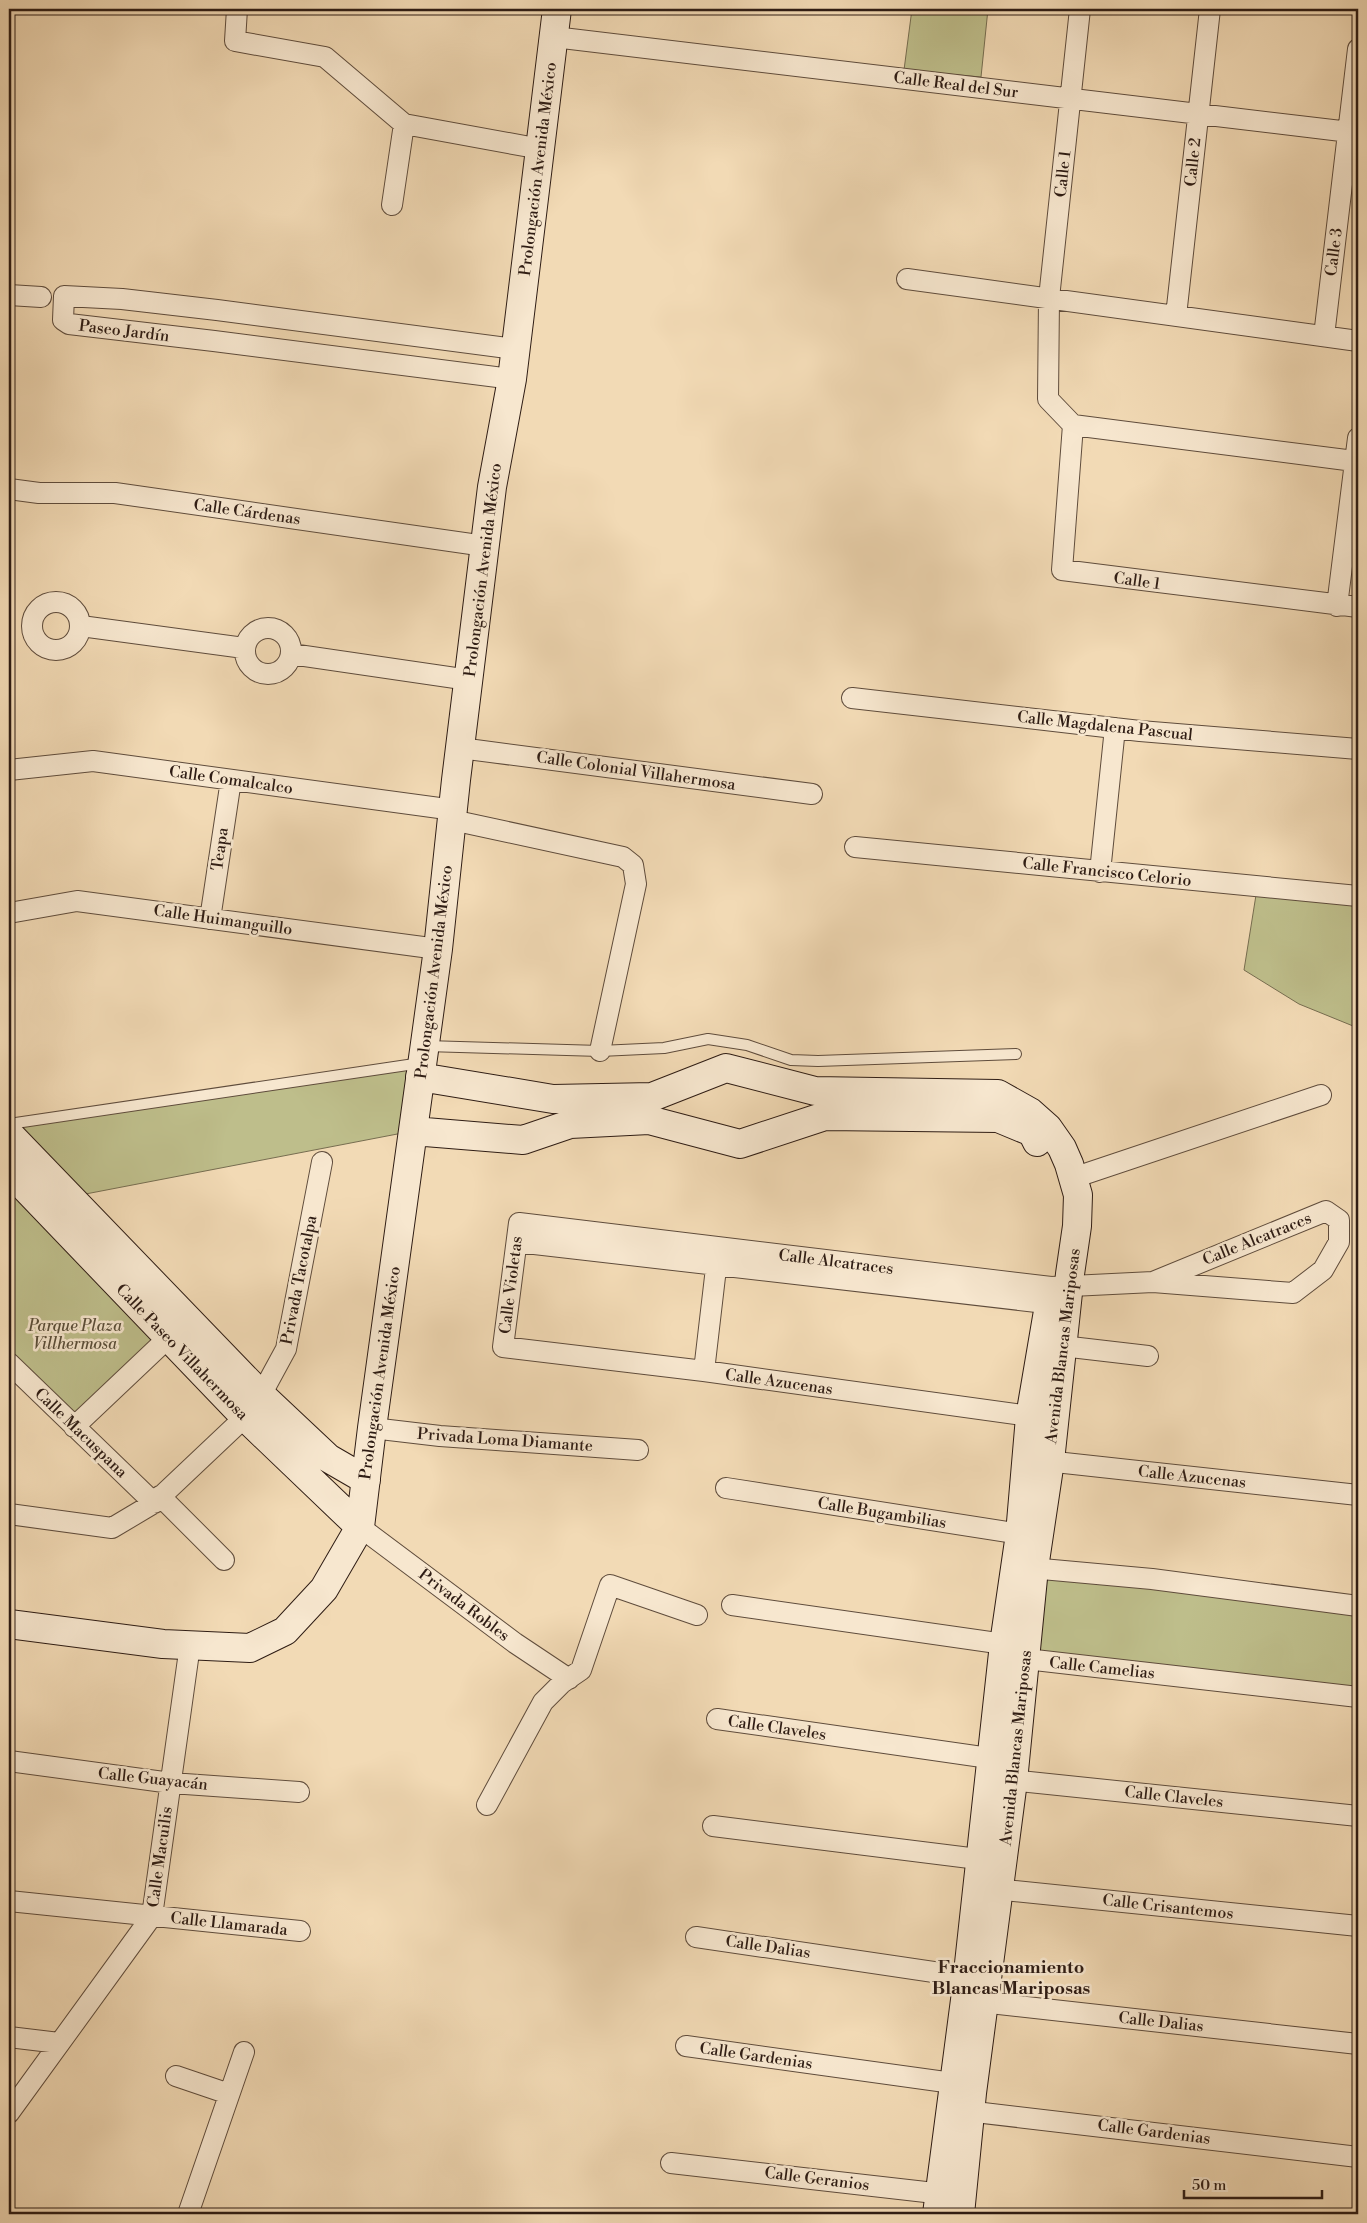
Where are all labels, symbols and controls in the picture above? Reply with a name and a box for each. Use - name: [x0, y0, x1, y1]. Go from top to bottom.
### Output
- street label: Prolongación Avenida México: [515, 61, 561, 277]
- street label: Calle Real del Sur: [892, 67, 1020, 103]
- street label: Calle 2: [1180, 137, 1206, 187]
- street label: Calle 1: [1051, 150, 1075, 198]
- street label: Calle 3: [1321, 226, 1347, 277]
- street label: Paseo Jardín: [78, 316, 171, 347]
- street label: Prolongación Avenida México: [460, 462, 506, 678]
- street label: Calle Cárdenas: [192, 495, 302, 529]
- street label: Calle 1: [1112, 568, 1162, 594]
- street label: Calle Magdalena Pascual: [1016, 707, 1194, 745]
- street label: Calle Colonial Villahermosa: [535, 747, 738, 795]
- street label: Calle Comalcalco: [168, 761, 294, 799]
- street label: Teapa: [207, 825, 233, 872]
- street label: Calle Francisco Celorio: [1022, 853, 1192, 891]
- street label: Prolongación Avenida México: [411, 864, 457, 1080]
- street label: Calle Huimanguillo: [152, 900, 294, 940]
- street label: Calle Alcatraces: [1200, 1208, 1314, 1270]
- street label: Privada Tacotalpa: [277, 1213, 322, 1346]
- street label: Calle Violetas: [495, 1235, 527, 1335]
- street label: Calle Alcatraces: [777, 1245, 895, 1279]
- street label: Avenida Blancas Mariposas: [1041, 1247, 1085, 1446]
- street label: Prolongación Avenida México: [355, 1265, 405, 1481]
- street label: Calle Paseo Villahermosa: [112, 1280, 253, 1425]
- park label: Parque Plaza Villhermosa: [27, 1316, 122, 1354]
- street label: Calle Azucenas: [724, 1365, 834, 1399]
- street label: Calle Macuspana: [30, 1384, 132, 1483]
- street label: Privada Loma Diamante: [417, 1424, 593, 1456]
- street label: Calle Azucenas: [1137, 1461, 1247, 1493]
- street label: Calle Bugambilias: [816, 1493, 948, 1533]
- street label: Privada Robles: [415, 1564, 513, 1646]
- street label: Avenida Blancas Mariposas: [996, 1649, 1036, 1848]
- street label: Calle Camelias: [1048, 1653, 1156, 1683]
- street label: Calle Claveles: [726, 1711, 828, 1745]
- street label: Calle Guayacán: [97, 1763, 209, 1795]
- street label: Calle Claveles: [1124, 1782, 1224, 1812]
- street label: Calle Macuilis: [143, 1805, 177, 1909]
- street label: Calle Crisantemos: [1101, 1890, 1235, 1924]
- street label: Calle Llamarada: [169, 1908, 289, 1940]
- street label: Calle Dalias: [724, 1931, 812, 1963]
- district label: Fraccionamiento Blancas Mariposas: [932, 1956, 1091, 2000]
- street label: Calle Dalias: [1117, 2008, 1205, 2036]
- street label: Calle Gardenias: [698, 2038, 814, 2074]
- street label: Calle Gardenias: [1096, 2115, 1212, 2149]
- street label: Calle Geranios: [763, 2163, 871, 2195]
- scale bar: [1184, 2168, 1322, 2200]
- text: 50 m: [1192, 2176, 1226, 2195]

